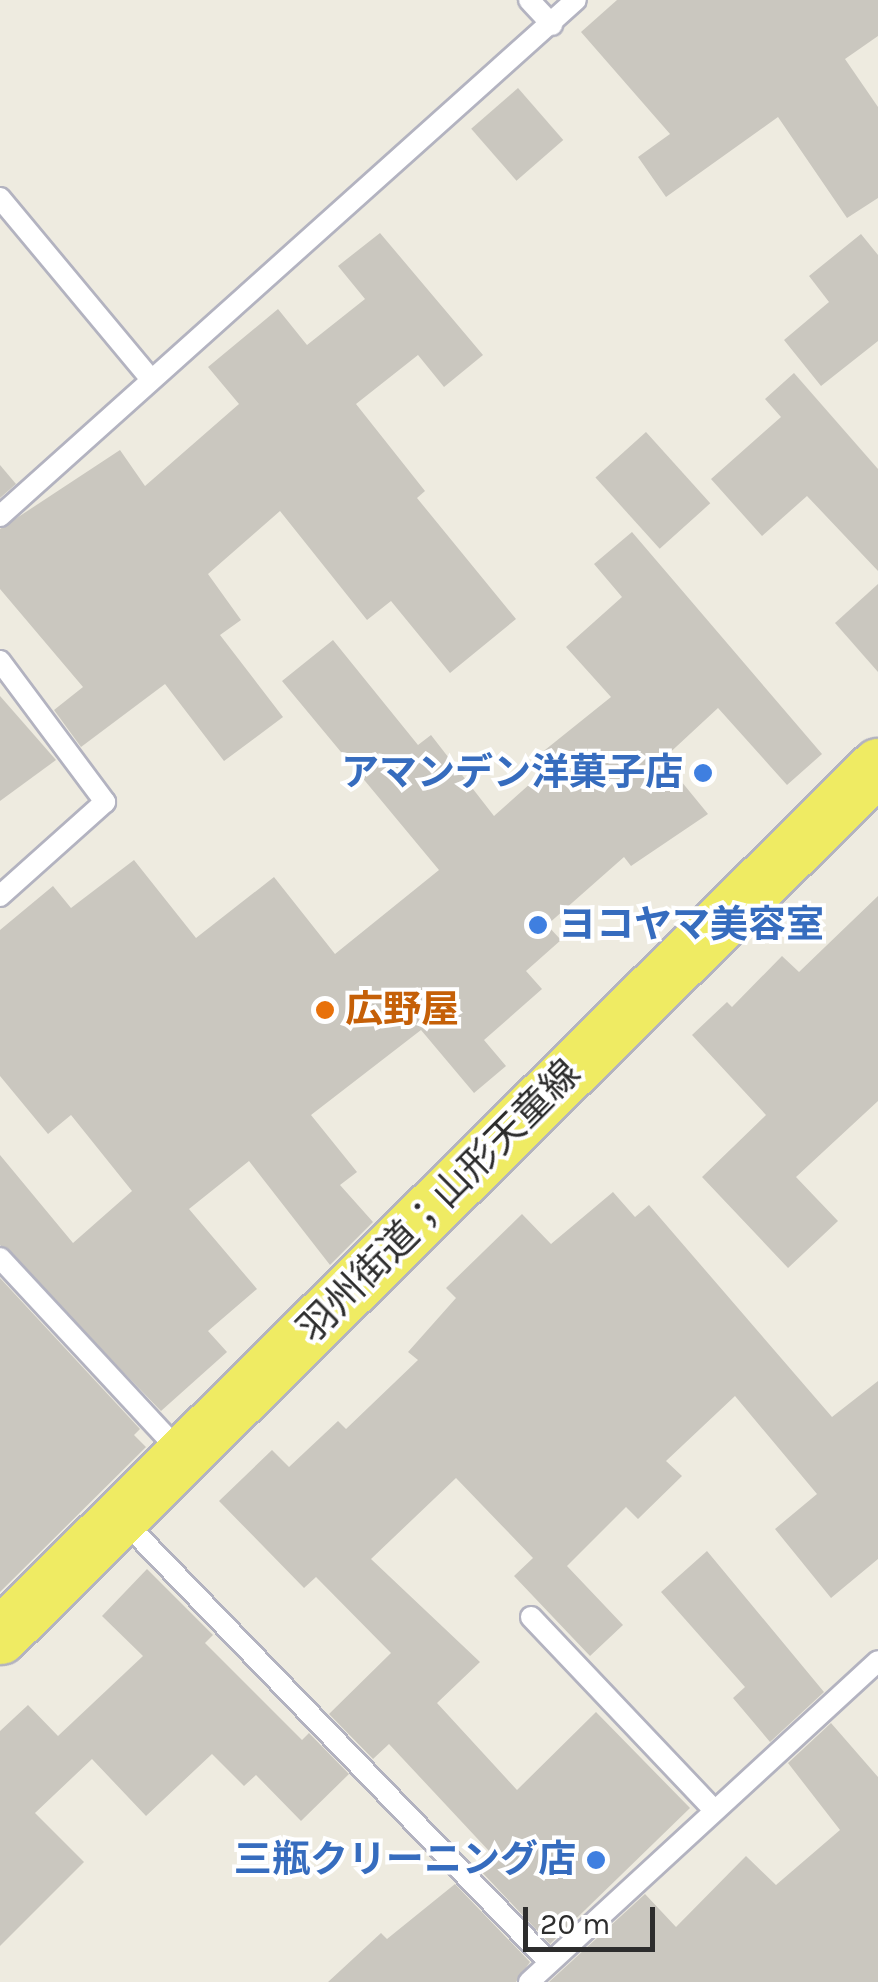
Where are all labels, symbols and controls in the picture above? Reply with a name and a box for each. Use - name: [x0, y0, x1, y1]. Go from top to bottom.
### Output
- place label: アマンデン洋菓子店: [341, 750, 683, 796]
- marker: アマンデン洋菓子店: [692, 762, 714, 784]
- place label: ヨコヤマ美容室: [558, 902, 824, 948]
- marker: ヨコヤマ美容室: [527, 914, 549, 936]
- place label: 広野屋: [345, 987, 459, 1033]
- marker: 広野屋: [314, 999, 336, 1021]
- street label: 羽州街道；山形天童線: [289, 1051, 589, 1351]
- place label: 三瓶クリーニング店: [234, 1837, 576, 1883]
- marker: 三瓶クリーニング店: [585, 1849, 607, 1871]
- scale bar: [528, 1887, 660, 1949]
- text: 20 m: [540, 1906, 610, 1942]

